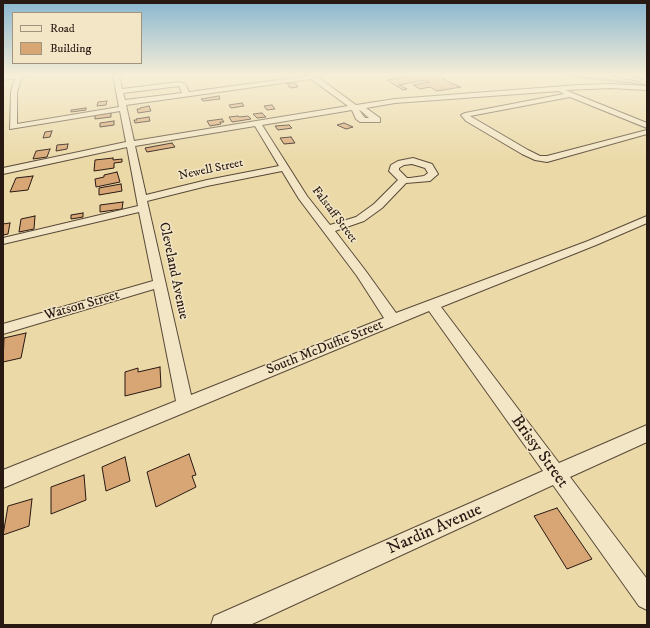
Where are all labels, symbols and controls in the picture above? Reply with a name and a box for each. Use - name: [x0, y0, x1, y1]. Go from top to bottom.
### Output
- legend: [12, 12, 142, 64]
- text: Road: [50, 21, 75, 36]
- text: Building: [50, 41, 91, 56]
- street label: Newell Street: [178, 156, 244, 184]
- street label: Falstaff Street: [308, 184, 360, 246]
- street label: Cleveland Avenue: [154, 221, 192, 321]
- street label: Watson Street: [43, 287, 121, 325]
- street label: South McDuffie Street: [264, 317, 386, 379]
- street label: Brissy Street: [506, 412, 572, 492]
- street label: Nardin Avenue: [385, 500, 485, 560]

